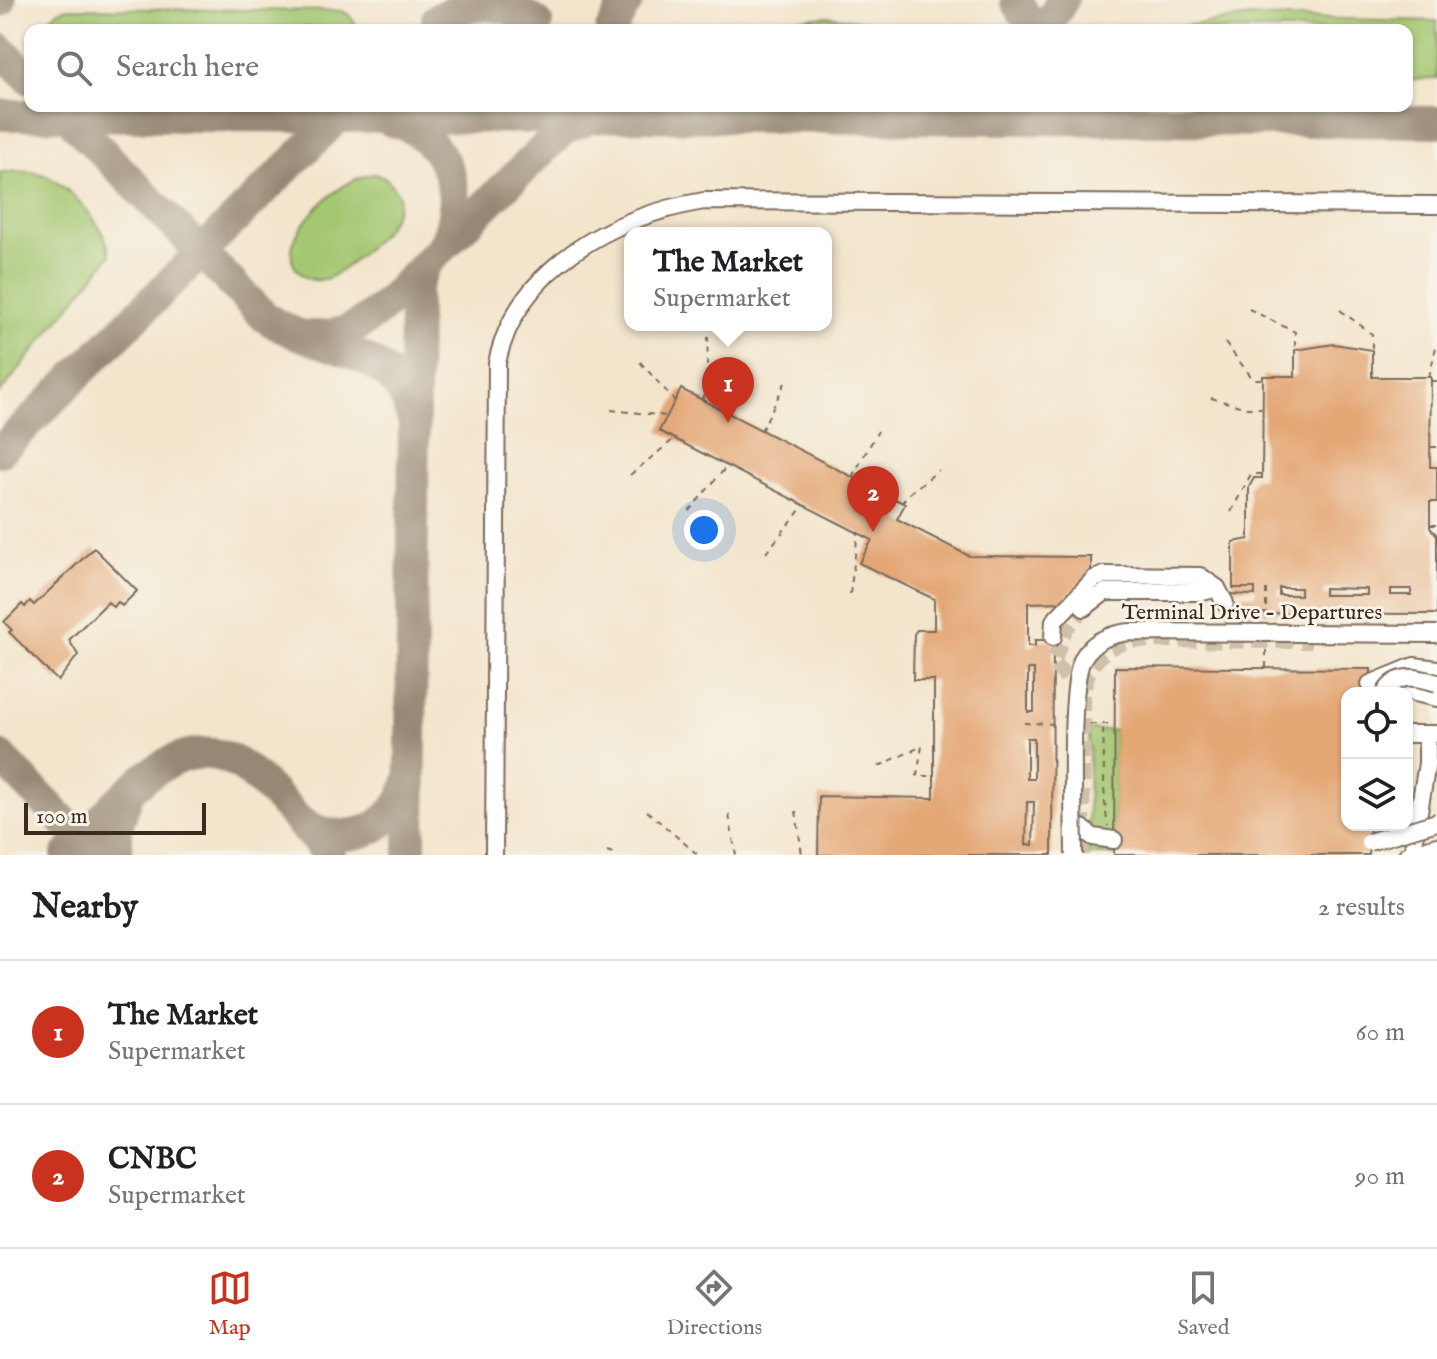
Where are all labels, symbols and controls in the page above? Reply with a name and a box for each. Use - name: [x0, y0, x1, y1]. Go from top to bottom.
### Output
- search box: [24, 24, 1413, 112]
- icon: search: [52, 46, 96, 90]
- text: Search here: [116, 49, 259, 87]
- popup: [624, 227, 832, 331]
- text: The Market: [653, 244, 803, 282]
- text: Supermarket: [653, 282, 791, 315]
- pin: 1: [702, 357, 754, 423]
- pin: 2: [847, 466, 899, 532]
- your location: [684, 510, 724, 550]
- street label: Terminal Drive - Departures: [1122, 599, 1382, 627]
- map controls: [1341, 687, 1413, 831]
- button: locate: [1341, 687, 1413, 759]
- button: layers: [1341, 759, 1413, 831]
- scale bar: [24, 799, 206, 835]
- text: 100 m: [36, 803, 88, 831]
- text: Nearby: [32, 886, 138, 929]
- text: 2 results: [1318, 891, 1405, 924]
- text: The Market: [108, 997, 258, 1035]
- text: 1: [53, 1016, 63, 1049]
- text: 60 m: [1356, 1016, 1405, 1049]
- text: Supermarket: [108, 1035, 246, 1068]
- text: CNBC: [108, 1141, 197, 1179]
- text: 2: [52, 1160, 64, 1193]
- text: 90 m: [1355, 1160, 1405, 1193]
- text: Supermarket: [108, 1179, 246, 1212]
- tab: Map: [208, 1266, 252, 1342]
- tab: Directions: [667, 1266, 762, 1342]
- tab: Saved: [1177, 1266, 1229, 1342]

